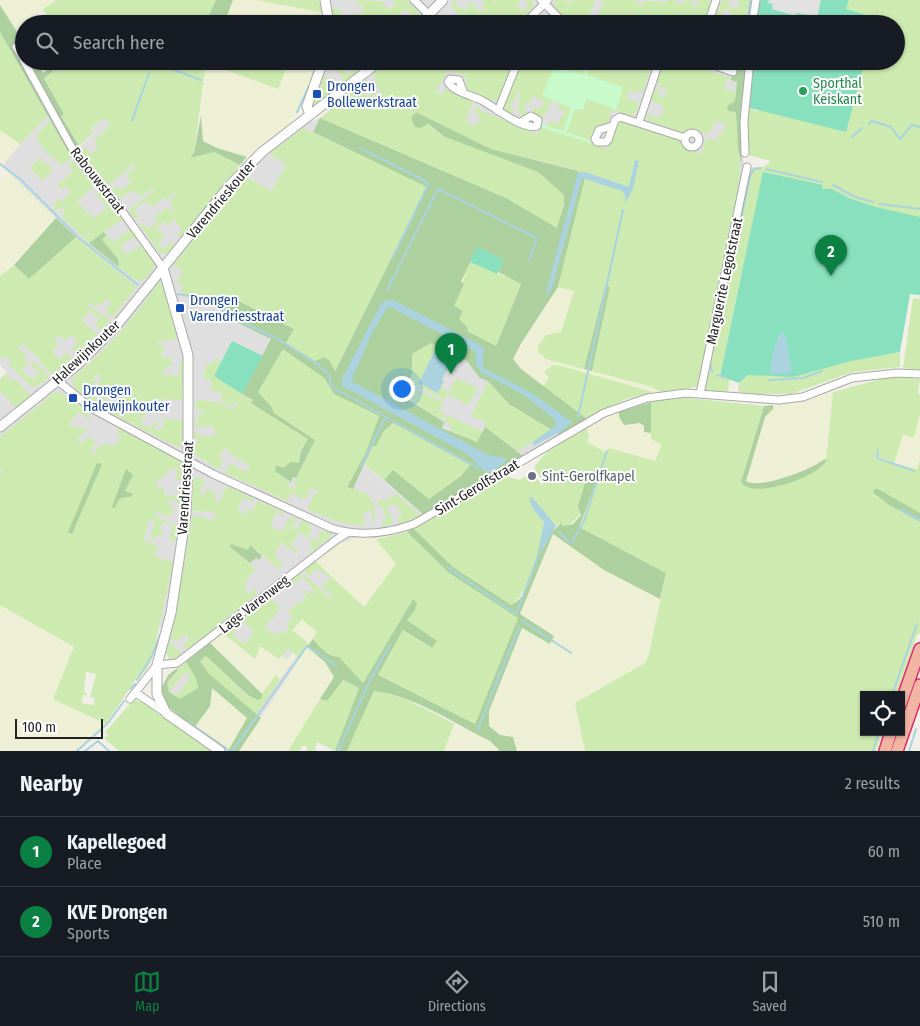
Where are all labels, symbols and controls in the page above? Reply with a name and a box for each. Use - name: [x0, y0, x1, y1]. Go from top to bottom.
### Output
- search box: [15, 15, 905, 70]
- icon: search: [33, 29, 61, 57]
- text: Search here: [73, 31, 165, 54]
- place label: Sporthal Keiskant: [813, 75, 862, 108]
- place label: Drongen Bollewerkstraat: [327, 78, 417, 111]
- marker: Sporthal Keiskant: [797, 85, 809, 97]
- marker: Drongen Bollewerkstraat: [311, 88, 323, 100]
- street label: Rabouwstraat: [67, 144, 129, 217]
- street label: Varendrieskouter: [183, 156, 260, 242]
- street label: Marguerite Legotstraat: [703, 216, 746, 346]
- pin: 2: [815, 235, 847, 276]
- place label: Drongen Varendriesstraat: [190, 292, 285, 325]
- marker: Drongen Varendriesstraat: [174, 302, 186, 314]
- street label: Halewijnkouter: [49, 317, 124, 388]
- pin: 1: [435, 333, 467, 374]
- your location: [389, 376, 415, 402]
- place label: Drongen Halewijnkouter: [83, 382, 170, 415]
- marker: Drongen Halewijnkouter: [67, 392, 79, 404]
- street label: Varendriesstraat: [174, 440, 197, 536]
- street label: Sint-Gerolfstraat: [432, 455, 523, 519]
- place label: Sint-Gerolfkapel: [542, 468, 635, 485]
- marker: Sint-Gerolfkapel: [526, 470, 538, 482]
- street label: Lage Varenweg: [216, 572, 293, 637]
- map controls: [860, 691, 905, 736]
- button: locate: [860, 691, 905, 736]
- scale bar: [15, 716, 102, 739]
- text: 100 m: [22, 719, 56, 736]
- text: Nearby: [20, 771, 82, 797]
- text: 2 results: [845, 774, 900, 793]
- text: Kapellegoed: [67, 831, 166, 854]
- text: 1: [33, 842, 39, 861]
- text: 60 m: [868, 842, 900, 861]
- text: Place: [67, 854, 102, 873]
- text: KVE Drongen: [67, 901, 167, 924]
- text: 2: [32, 912, 40, 931]
- text: 510 m: [863, 912, 900, 931]
- text: Sports: [67, 924, 110, 943]
- tab: Map: [133, 968, 161, 1015]
- tab: Directions: [428, 968, 486, 1015]
- tab: Saved: [752, 968, 787, 1015]

